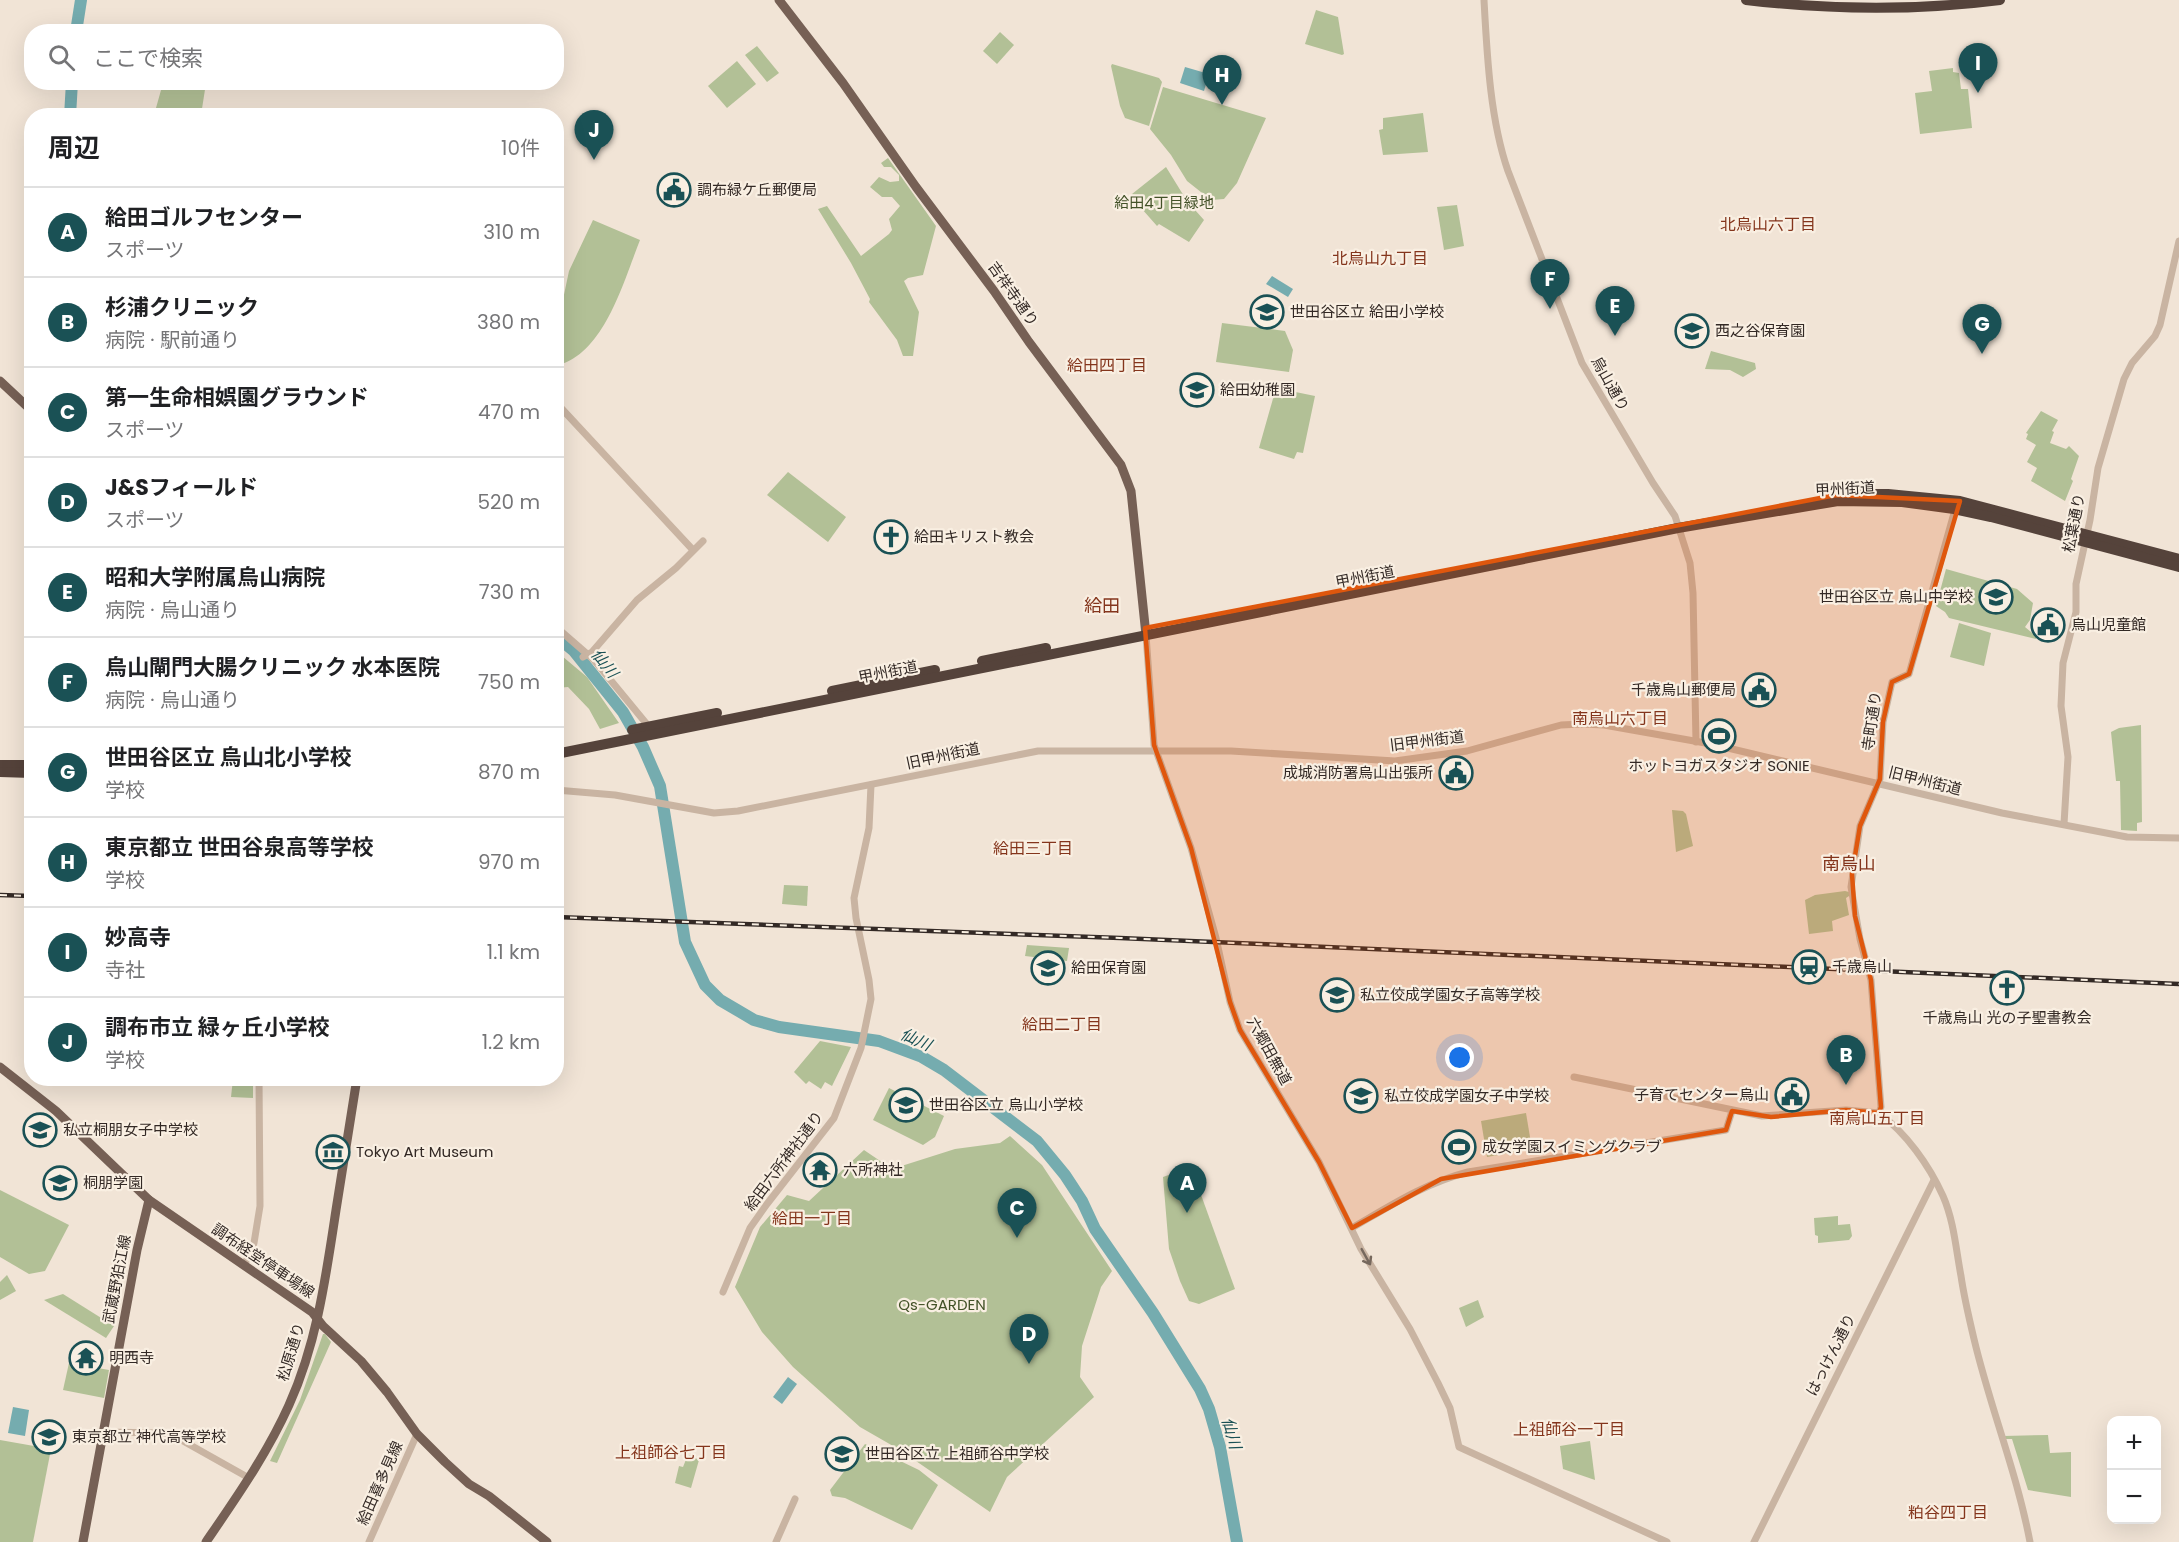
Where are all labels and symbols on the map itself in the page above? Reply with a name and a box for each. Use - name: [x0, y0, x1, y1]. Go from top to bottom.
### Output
- pin: I: [1958, 44, 1998, 93]
- pin: H: [1202, 56, 1242, 105]
- pin: J: [574, 110, 614, 160]
- public building icon: 調布緑ケ丘郵便局: [656, 172, 692, 208]
- place label: 調布緑ケ丘郵便局: [697, 179, 817, 200]
- park label: 給田4丁目緑地: [1114, 192, 1214, 213]
- district label: 北烏山六丁目: [1720, 213, 1816, 236]
- district label: 北烏山九丁目: [1332, 247, 1428, 270]
- street label: 吉祥寺通り: [983, 257, 1044, 330]
- pin: F: [1530, 260, 1570, 309]
- pin: E: [1596, 286, 1634, 336]
- school or university icon: 世田谷区立 給田小学校: [1249, 294, 1285, 330]
- place label: 世田谷区立 給田小学校: [1290, 301, 1444, 322]
- pin: G: [1962, 304, 2002, 354]
- school or university icon: 西之谷保育園: [1674, 313, 1710, 349]
- place label: 西之谷保育園: [1715, 320, 1805, 341]
- street label: 烏山通り: [1587, 352, 1634, 415]
- district label: 給田四丁目: [1067, 354, 1147, 377]
- school or university icon: 給田幼稚園: [1179, 372, 1215, 408]
- place label: 給田幼稚園: [1220, 379, 1295, 400]
- street label: 甲州街道: [1814, 476, 1875, 501]
- street label: 松葉通り: [2057, 491, 2090, 554]
- church icon: 給田キリスト教会: [873, 519, 909, 555]
- place label: 給田キリスト教会: [914, 526, 1034, 547]
- street label: 甲州街道: [1333, 560, 1396, 593]
- school or university icon: 世田谷区立 烏山中学校: [1978, 579, 2014, 615]
- place label: 世田谷区立 烏山中学校: [1819, 586, 1973, 607]
- district label: 給田: [1084, 593, 1120, 618]
- public building icon: 烏山児童館: [2030, 607, 2066, 643]
- place label: 烏山児童館: [2071, 614, 2146, 635]
- water label: 仙川: [586, 644, 625, 685]
- street label: 甲州街道: [856, 655, 919, 688]
- public building icon: 千歳烏山郵便局: [1741, 672, 1777, 708]
- place label: 千歳烏山郵便局: [1631, 679, 1736, 700]
- street label: 寺町通り: [1857, 690, 1886, 752]
- district label: 南烏山六丁目: [1572, 707, 1668, 730]
- sports icon: ホットヨガスタジオ SONIE: [1701, 718, 1737, 754]
- street label: 旧甲州街道: [1388, 726, 1465, 755]
- street label: 旧甲州街道: [904, 737, 982, 774]
- public building icon: 成城消防署烏山出張所: [1438, 755, 1474, 791]
- place label: ホットヨガスタジオ SONIE: [1628, 755, 1810, 776]
- street label: 旧甲州街道: [1886, 761, 1964, 800]
- place label: 成城消防署烏山出張所: [1283, 762, 1433, 783]
- district label: 給田三丁目: [993, 837, 1073, 860]
- district label: 南烏山: [1822, 851, 1876, 876]
- station icon: 千歳烏山: [1791, 949, 1827, 985]
- school or university icon: 給田保育園: [1030, 950, 1066, 986]
- place label: 千歳烏山: [1832, 956, 1892, 977]
- place label: 給田保育園: [1071, 957, 1146, 978]
- church icon: 千歳烏山 光の子聖書教会: [1989, 970, 2025, 1006]
- school or university icon: 私立佼成学園女子高等学校: [1319, 977, 1355, 1013]
- place label: 私立佼成学園女子高等学校: [1360, 984, 1540, 1005]
- place label: 千歳烏山 光の子聖書教会: [1922, 1007, 2092, 1028]
- district label: 給田二丁目: [1022, 1013, 1102, 1036]
- street label: 六郷田無道: [1242, 1013, 1297, 1089]
- water label: 仙川: [896, 1022, 937, 1057]
- pin: B: [1826, 1036, 1866, 1085]
- your location: [1445, 1043, 1474, 1072]
- public building icon: 子育てセンター烏山: [1774, 1077, 1810, 1113]
- school or university icon: 私立佼成学園女子中学校: [1343, 1078, 1379, 1114]
- place label: 子育てセンター烏山: [1634, 1084, 1769, 1105]
- place label: 私立佼成学園女子中学校: [1384, 1085, 1549, 1106]
- school or university icon: 世田谷区立 烏山小学校: [888, 1087, 924, 1123]
- place label: 世田谷区立 烏山小学校: [929, 1094, 1083, 1115]
- street label: 給田六所神社通り: [739, 1106, 828, 1215]
- district label: 南烏山五丁目: [1829, 1107, 1925, 1130]
- school or university icon: 私立桐朋女子中学校: [22, 1112, 58, 1148]
- place label: 私立桐朋女子中学校: [63, 1119, 198, 1140]
- sports icon: 成女学園スイミングクラブ: [1441, 1129, 1477, 1165]
- museum icon: Tokyo Art Museum: [315, 1134, 351, 1170]
- place label: 成女学園スイミングクラブ: [1482, 1136, 1662, 1157]
- place label: Tokyo Art Museum: [356, 1141, 493, 1162]
- temple icon: 六所神社: [802, 1152, 838, 1188]
- place label: 六所神社: [843, 1159, 903, 1180]
- pin: A: [1168, 1164, 1206, 1213]
- school or university icon: 桐朋学園: [42, 1165, 78, 1201]
- place label: 桐朋学園: [83, 1172, 143, 1193]
- pin: C: [998, 1188, 1036, 1238]
- district label: 給田一丁目: [772, 1207, 852, 1230]
- street label: 調布経堂停車場線: [208, 1218, 319, 1303]
- street label: 武蔵野狛江線: [98, 1233, 135, 1325]
- one-way arrow: [1361, 1247, 1372, 1265]
- park label: Qs-GARDEN: [898, 1294, 986, 1315]
- street label: はっけん通り: [1801, 1310, 1860, 1400]
- pin: D: [1010, 1314, 1048, 1364]
- street label: 松原通り: [272, 1320, 309, 1384]
- temple icon: 明西寺: [68, 1340, 104, 1376]
- place label: 明西寺: [109, 1347, 154, 1368]
- water label: 仙川: [1216, 1415, 1248, 1454]
- district label: 上祖師谷一丁目: [1513, 1418, 1625, 1441]
- school or university icon: 東京都立 神代高等学校: [31, 1419, 67, 1455]
- place label: 東京都立 神代高等学校: [72, 1426, 226, 1447]
- school or university icon: 世田谷区立 上祖師谷中学校: [824, 1436, 860, 1472]
- street label: 給田喜多見線: [352, 1437, 407, 1528]
- district label: 上祖師谷七丁目: [615, 1441, 727, 1464]
- place label: 世田谷区立 上祖師谷中学校: [865, 1443, 1049, 1464]
- district label: 粕谷四丁目: [1908, 1501, 1988, 1524]

